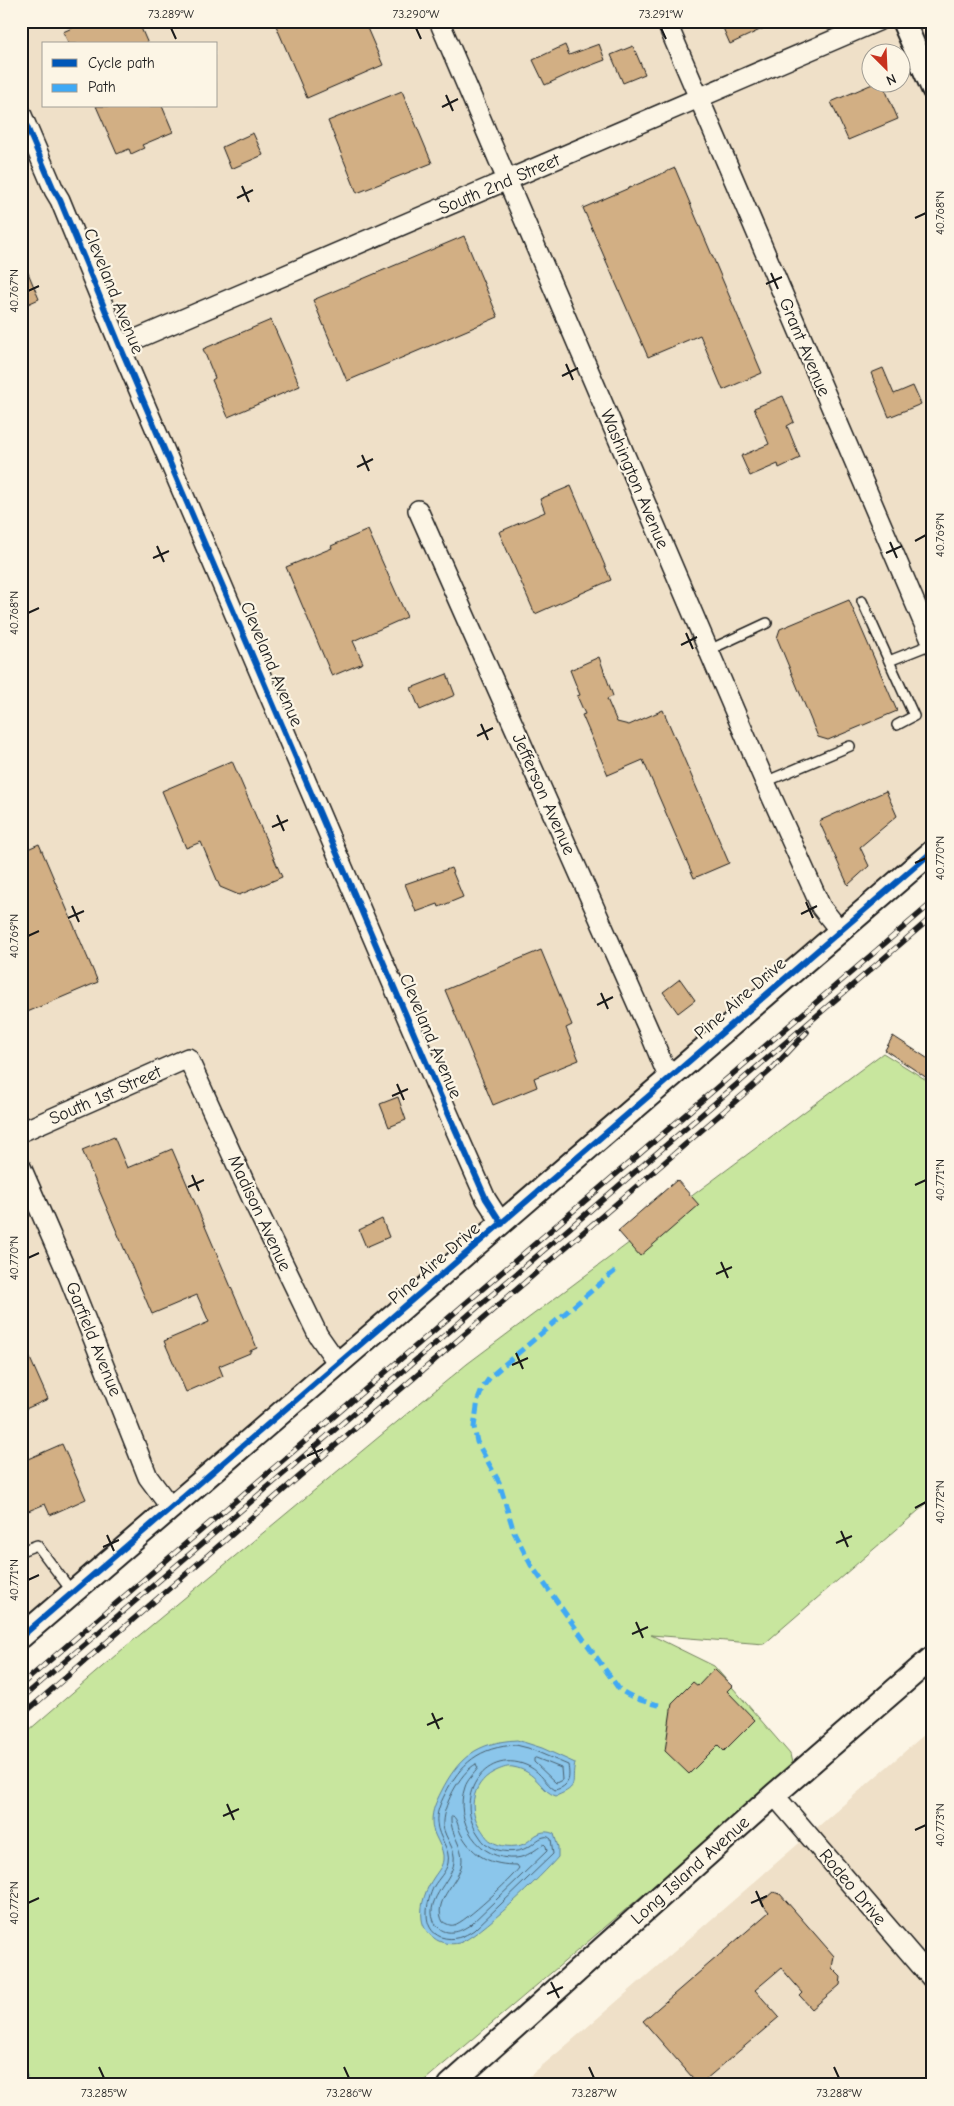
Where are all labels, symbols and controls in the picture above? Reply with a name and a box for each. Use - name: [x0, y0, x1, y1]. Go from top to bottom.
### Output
- text: 73.289°W: [148, 7, 194, 21]
- text: 73.290°W: [393, 7, 440, 21]
- text: 73.291°W: [639, 7, 684, 21]
- legend: [42, 42, 218, 108]
- north arrow: [862, 42, 912, 92]
- text: Cycle path: [88, 54, 155, 72]
- text: N: [883, 70, 899, 89]
- text: Path: [88, 78, 116, 96]
- street label: South 2nd Street: [436, 149, 564, 219]
- text: 40.768°N: [933, 191, 947, 235]
- street label: Cleveland Avenue: [79, 225, 148, 357]
- text: 40.767°N: [7, 269, 21, 313]
- street label: Grant Avenue: [774, 295, 835, 400]
- street label: Washington Avenue: [596, 406, 673, 552]
- text: 40.769°N: [933, 513, 947, 557]
- text: 40.768°N: [7, 591, 21, 635]
- street label: Cleveland Avenue: [236, 599, 307, 730]
- street label: Jefferson Avenue: [507, 730, 580, 858]
- text: 40.770°N: [933, 836, 947, 880]
- text: 40.769°N: [7, 914, 21, 958]
- street label: Pine Aire Drive: [690, 953, 790, 1044]
- street label: Cleveland Avenue: [395, 971, 466, 1102]
- street label: South 1st Street: [46, 1061, 165, 1130]
- street label: Madison Avenue: [223, 1152, 296, 1275]
- text: 40.771°N: [933, 1159, 947, 1201]
- street label: Pine Aire Drive: [384, 1218, 484, 1309]
- text: 40.770°N: [7, 1236, 21, 1280]
- street label: Garfield Avenue: [61, 1279, 126, 1400]
- text: 40.772°N: [933, 1480, 947, 1524]
- text: 40.771°N: [7, 1559, 21, 1601]
- text: 40.773°N: [933, 1803, 947, 1847]
- street label: Long Island Avenue: [627, 1812, 754, 1929]
- street label: Rodeo Drive: [815, 1845, 891, 1930]
- text: 40.772°N: [7, 1881, 21, 1925]
- text: 73.285°W: [81, 2086, 128, 2100]
- text: 73.286°W: [326, 2086, 373, 2100]
- text: 73.287°W: [571, 2086, 617, 2100]
- text: 73.288°W: [816, 2086, 862, 2100]

